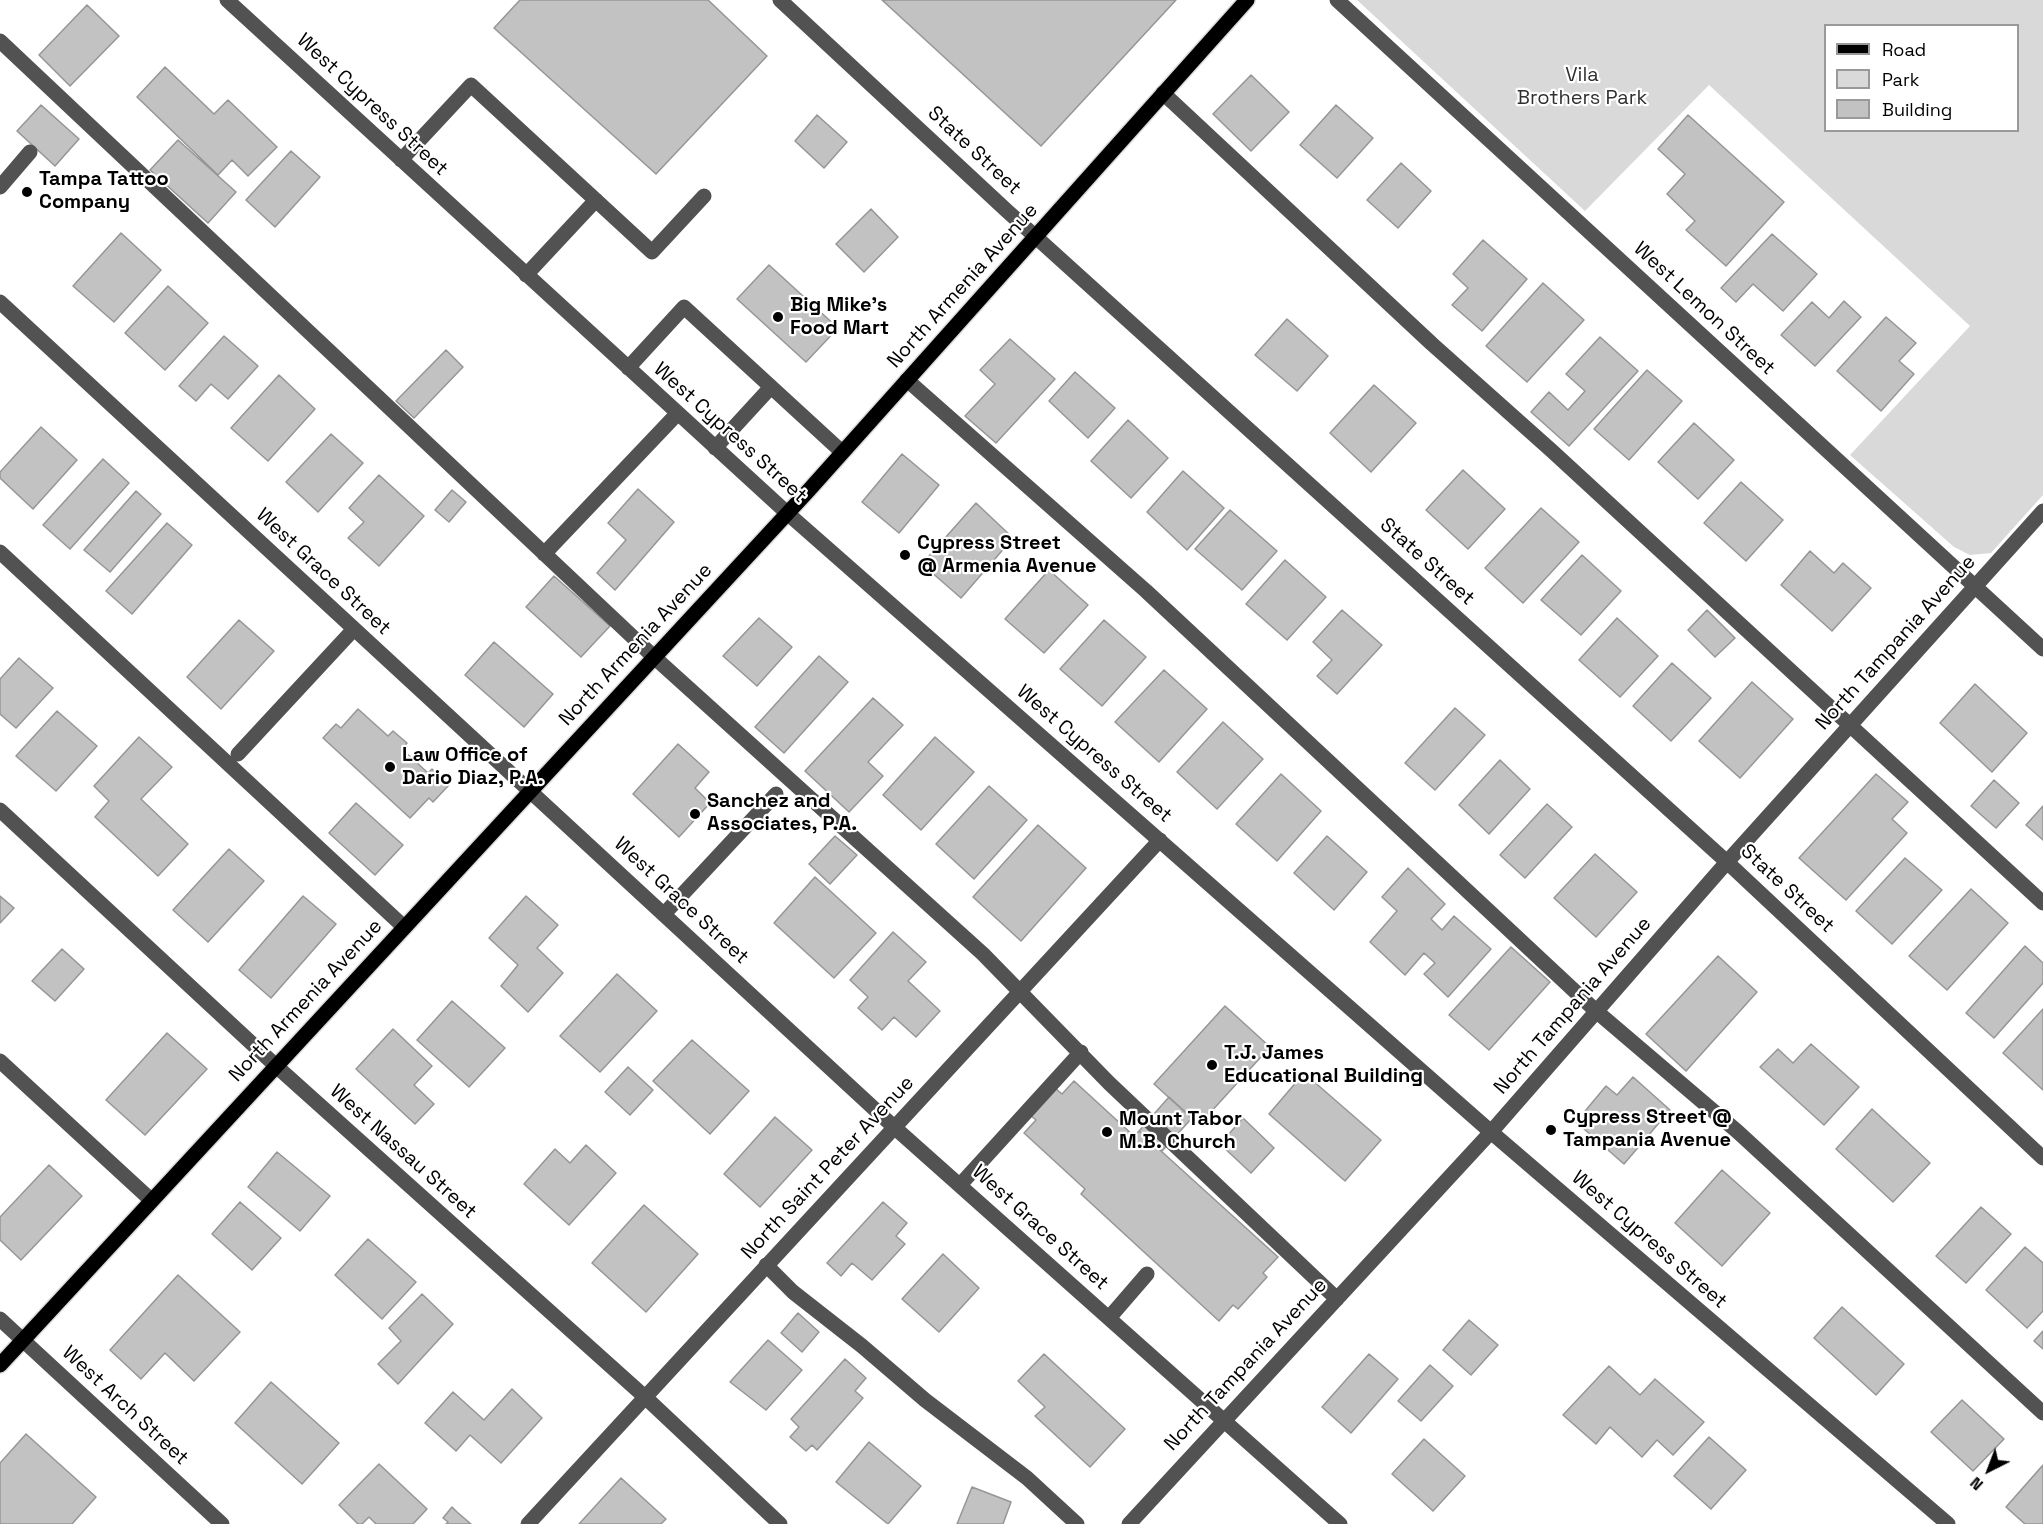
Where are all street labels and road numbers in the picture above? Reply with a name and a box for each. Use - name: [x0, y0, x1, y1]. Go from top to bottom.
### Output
- street label: West Cypress Street: [291, 29, 453, 181]
- street label: State Street: [922, 102, 1026, 200]
- street label: North Armenia Avenue: [883, 199, 1043, 373]
- street label: West Lemon Street: [1628, 237, 1780, 381]
- street label: West Cypress Street: [648, 358, 812, 508]
- street label: West Grace Street: [251, 503, 395, 641]
- street label: State Street: [1375, 513, 1479, 611]
- street label: North Tampania Avenue: [1811, 551, 1981, 735]
- street label: North Armenia Avenue: [554, 559, 718, 731]
- street label: West Cypress Street: [1011, 680, 1177, 828]
- street label: West Grace Street: [609, 832, 753, 970]
- street label: State Street: [1735, 840, 1839, 938]
- street label: North Tampania Avenue: [1489, 912, 1657, 1100]
- street label: North Armenia Avenue: [224, 915, 388, 1087]
- street label: North Saint Peter Avenue: [737, 1071, 919, 1265]
- street label: West Nassau Street: [325, 1080, 481, 1224]
- street label: West Grace Street: [967, 1160, 1113, 1296]
- street label: West Cypress Street: [1566, 1166, 1732, 1314]
- street label: North Tampania Avenue: [1160, 1274, 1332, 1456]
- street label: West Arch Street: [57, 1341, 193, 1471]

